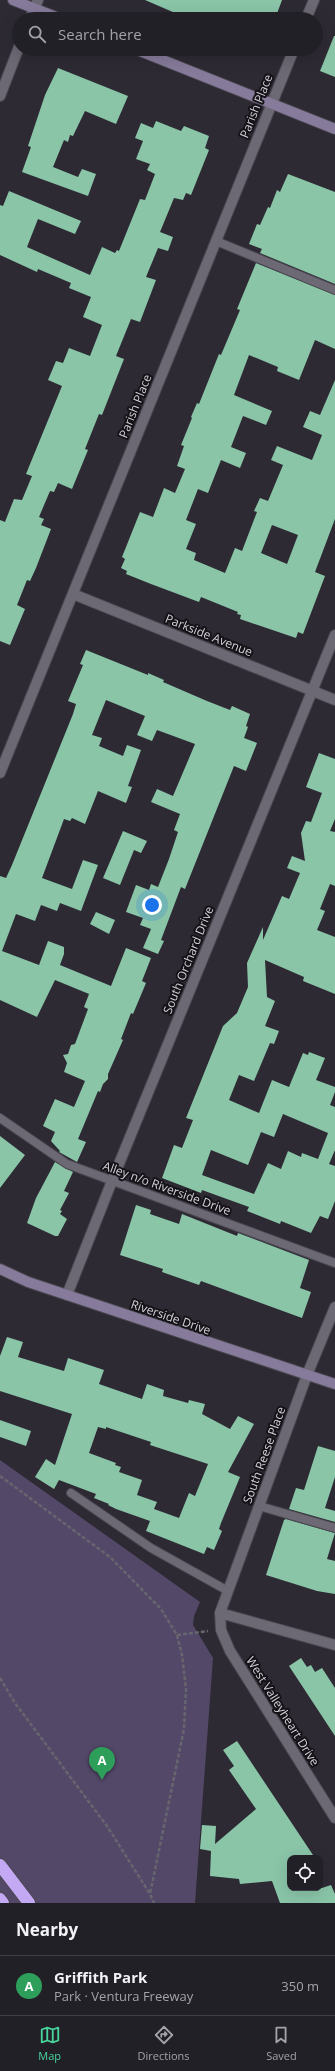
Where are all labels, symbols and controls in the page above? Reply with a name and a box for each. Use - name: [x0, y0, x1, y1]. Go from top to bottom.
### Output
- search box: [12, 12, 323, 56]
- icon: search: [26, 23, 48, 45]
- text: Search here: [58, 24, 142, 44]
- street label: Parish Place: [235, 71, 277, 140]
- street label: Parish Place: [114, 371, 156, 440]
- street label: Parkside Avenue: [163, 610, 255, 660]
- your location: [142, 895, 162, 915]
- street label: South Orchard Drive: [159, 903, 217, 1016]
- street label: Alley n/o Riverside Drive: [101, 1157, 234, 1219]
- street label: Riverside Drive: [129, 1295, 213, 1339]
- street label: South Reese Place: [239, 1404, 289, 1506]
- street label: West Valleyheart Drive: [242, 1653, 324, 1769]
- pin: A: [89, 1747, 115, 1780]
- map controls: [287, 1855, 323, 1891]
- button: locate: [287, 1855, 323, 1891]
- text: Nearby: [16, 1918, 78, 1941]
- text: Griffith Park: [54, 1967, 147, 1987]
- text: A: [25, 1977, 33, 1995]
- text: 350 m: [281, 1977, 319, 1995]
- text: Park · Ventura Freeway: [54, 1987, 193, 2005]
- tab: Map: [38, 2024, 61, 2063]
- tab: Directions: [138, 2024, 190, 2063]
- tab: Saved: [266, 2024, 297, 2063]

